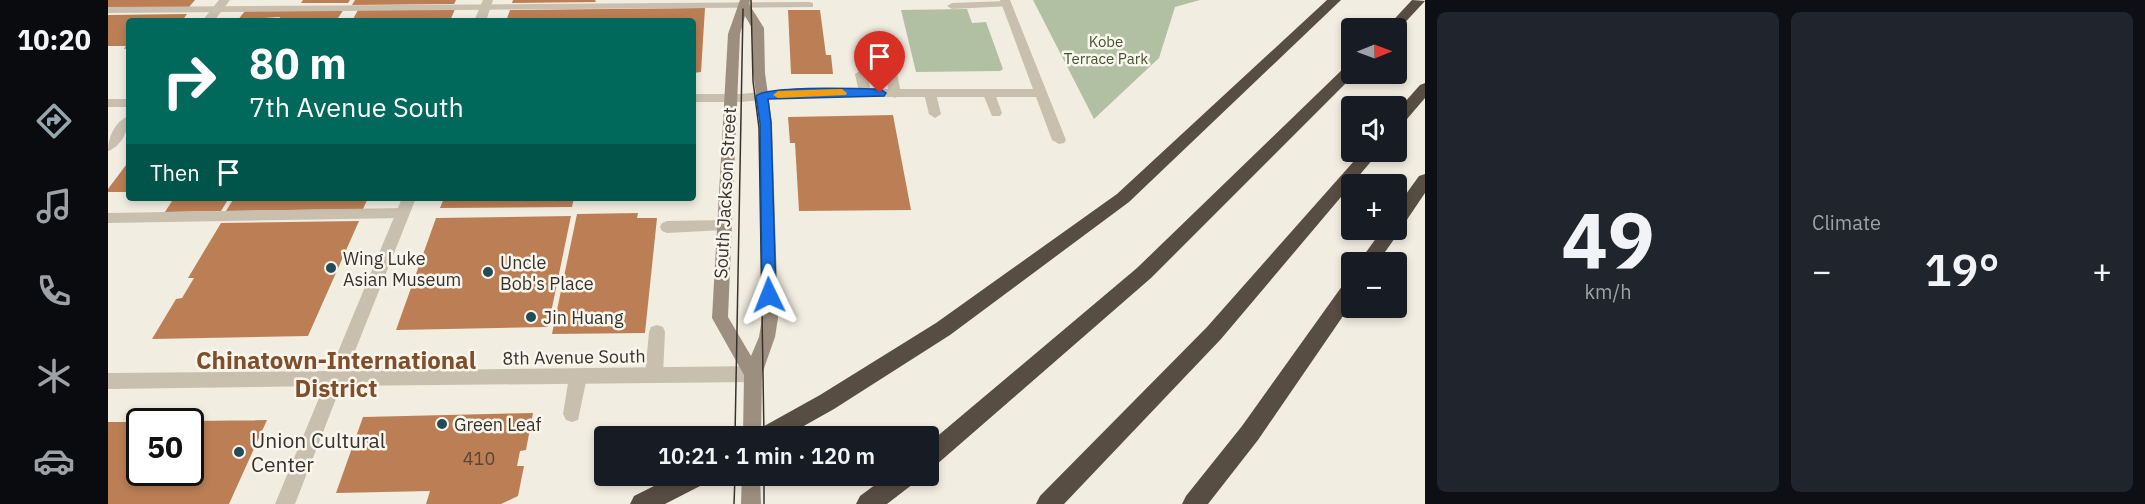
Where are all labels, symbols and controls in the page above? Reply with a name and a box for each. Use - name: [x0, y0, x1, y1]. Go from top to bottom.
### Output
- north arrow: [1341, 18, 1407, 84]
- map controls: [1341, 18, 1407, 318]
- text: 10:20: [17, 22, 91, 57]
- pin: [854, 31, 905, 93]
- park label: Kobe Terrace Park: [1064, 32, 1148, 68]
- text: 80 m: [249, 36, 347, 91]
- icon: arrive: [863, 40, 896, 73]
- icon: right: [150, 42, 228, 120]
- text: 7th Avenue South: [249, 89, 464, 124]
- button: sound: [1341, 96, 1407, 162]
- icon: directions: [33, 100, 75, 142]
- street label: South Jackson Street: [709, 107, 741, 279]
- icon: arrive: [212, 156, 245, 189]
- text: Then: [150, 158, 200, 187]
- button: +: [1341, 174, 1407, 240]
- icon: music: [33, 185, 75, 227]
- text: 49: [1561, 188, 1655, 289]
- text: Climate: [1812, 209, 1881, 236]
- text: 19°: [1924, 240, 2000, 298]
- place label: Wing Luke Asian Museum: [343, 247, 461, 291]
- text: −: [1812, 249, 1832, 292]
- text: +: [2092, 249, 2112, 292]
- place label: Uncle Bob's Place: [500, 251, 594, 295]
- button: −: [1341, 252, 1407, 318]
- marker: Wing Luke Asian Museum: [324, 261, 338, 275]
- position arrow: [737, 263, 801, 327]
- marker: Uncle Bob's Place: [481, 265, 495, 279]
- icon: phone: [33, 270, 75, 312]
- text: km/h: [1584, 278, 1632, 305]
- place label: Jin Huang: [543, 306, 624, 329]
- marker: Jin Huang: [524, 310, 538, 324]
- district label: Chinatown-International District: [196, 344, 476, 404]
- street label: 8th Avenue South: [502, 344, 646, 370]
- icon: climate: [33, 355, 75, 397]
- speed limit sign: 50: [126, 408, 204, 486]
- place label: Green Leaf: [454, 413, 542, 436]
- marker: Green Leaf: [435, 417, 449, 431]
- place label: Union Cultural Center: [251, 426, 386, 478]
- icon: car: [33, 440, 75, 482]
- text: 10:21 · 1 min · 120 m: [658, 441, 875, 470]
- marker: Union Cultural Center: [232, 445, 246, 459]
- house number: 410: [463, 447, 495, 470]

